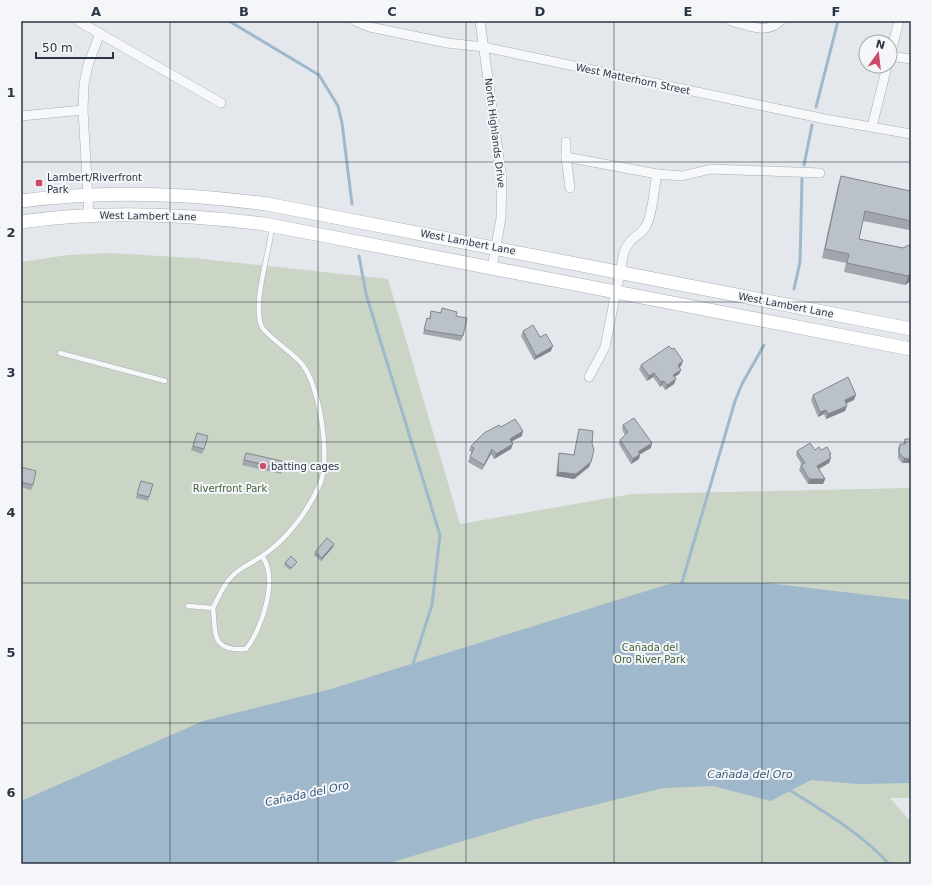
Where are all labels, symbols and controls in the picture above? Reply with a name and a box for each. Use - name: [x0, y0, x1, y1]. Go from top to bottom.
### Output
- text: A: [91, 4, 101, 19]
- text: B: [239, 4, 249, 19]
- text: C: [387, 4, 397, 19]
- text: D: [535, 4, 546, 19]
- text: E: [684, 4, 692, 19]
- text: F: [832, 4, 840, 19]
- scale bar: [36, 34, 113, 60]
- north arrow: [858, 34, 898, 74]
- text: N: [874, 37, 887, 52]
- text: 50 m: [42, 41, 73, 55]
- street label: West Matterhorn Street: [575, 61, 691, 97]
- street label: North Highlands Drive: [483, 77, 507, 189]
- text: 1: [6, 85, 16, 100]
- place label: Lambert/Riverfront Park: [47, 172, 142, 195]
- marker: Lambert/Riverfront Park: [34, 178, 44, 188]
- street label: West Lambert Lane: [99, 210, 197, 222]
- text: 2: [6, 225, 16, 240]
- street label: West Lambert Lane: [419, 227, 517, 257]
- street label: West Lambert Lane: [737, 290, 835, 320]
- text: 3: [6, 365, 16, 380]
- marker: batting cages: [258, 461, 268, 471]
- place label: batting cages: [271, 461, 339, 472]
- park label: Riverfront Park: [193, 483, 267, 494]
- text: 4: [6, 505, 16, 520]
- park label: Cañada del Oro River Park: [614, 642, 686, 665]
- text: 5: [6, 645, 16, 660]
- water label: Cañada del Oro: [707, 768, 793, 781]
- water label: Cañada del Oro: [264, 779, 350, 809]
- text: 6: [6, 785, 16, 800]

